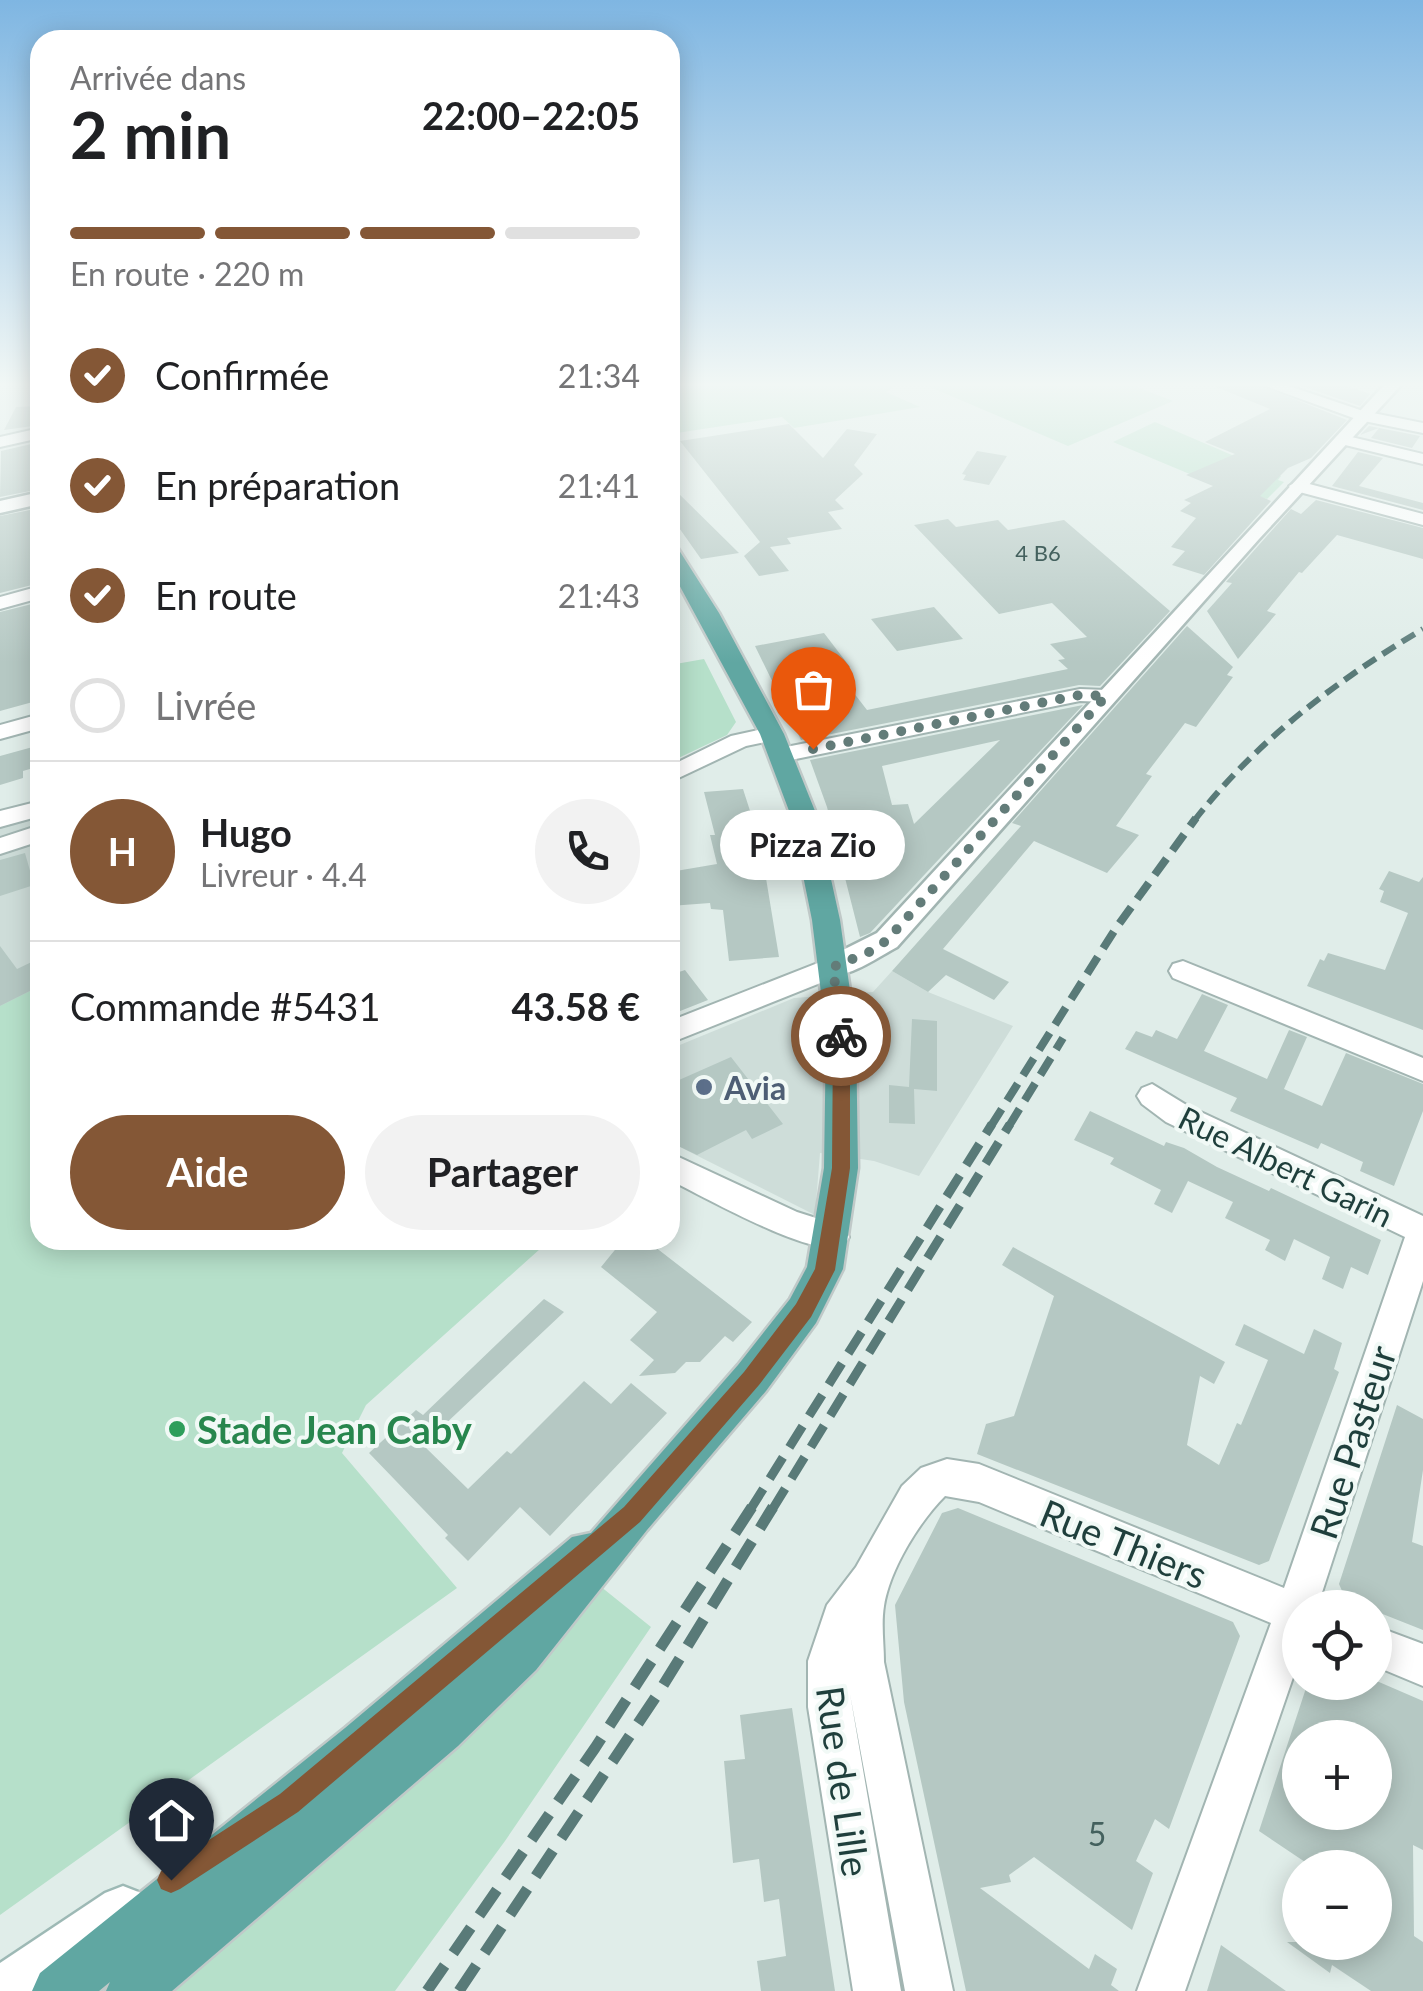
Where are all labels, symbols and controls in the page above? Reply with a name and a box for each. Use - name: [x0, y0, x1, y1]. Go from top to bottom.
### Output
- text: Arrivée dans: [70, 58, 246, 97]
- text: 22:00–22:05: [422, 92, 640, 138]
- text: 2 min: [70, 95, 231, 173]
- text: En route · 220 m: [70, 254, 304, 293]
- icon: check: [70, 348, 125, 403]
- text: Confirmée: [155, 352, 329, 398]
- text: 21:34: [558, 356, 640, 395]
- icon: check: [70, 458, 125, 513]
- text: En préparation: [155, 462, 400, 508]
- text: 21:41: [558, 466, 640, 505]
- house number: 4 B6: [1015, 539, 1061, 566]
- icon: check: [70, 568, 125, 623]
- text: En route: [155, 572, 297, 618]
- text: 21:43: [558, 576, 640, 615]
- pin: [771, 647, 856, 750]
- icon: bag: [786, 662, 841, 717]
- text: Livrée: [155, 682, 256, 728]
- button: phone: [535, 799, 640, 904]
- text: Hugo: [200, 809, 292, 855]
- callout: Pizza Zio: [720, 809, 906, 879]
- text: Pizza Zio: [749, 825, 876, 864]
- text: H: [108, 828, 137, 874]
- text: Livreur · 4.4: [200, 855, 367, 894]
- text: Commande #5431: [70, 983, 380, 1029]
- text: 43.58 €: [512, 983, 640, 1029]
- courier: [791, 986, 891, 1086]
- icon: bike: [814, 1009, 869, 1064]
- place label: Avia: [723, 1068, 786, 1107]
- marker: Avia: [693, 1076, 715, 1098]
- street label: Rue Albert Garin: [1173, 1097, 1399, 1235]
- button: Aide: [70, 1115, 345, 1230]
- button: Partager: [365, 1115, 640, 1230]
- street label: Rue Pasteur: [1299, 1340, 1405, 1544]
- place label: Stade Jean Caby: [197, 1406, 473, 1452]
- marker: Stade Jean Caby: [166, 1418, 188, 1440]
- street label: Rue Thiers: [1034, 1489, 1214, 1597]
- map controls: [1282, 1590, 1392, 1960]
- button: locate: [1282, 1590, 1392, 1700]
- street label: Rue de Lille: [808, 1683, 880, 1879]
- button: +: [1282, 1720, 1392, 1830]
- pin: [129, 1778, 214, 1881]
- icon: home: [144, 1793, 199, 1848]
- house number: 5: [1088, 1814, 1106, 1853]
- button: −: [1282, 1850, 1392, 1960]

